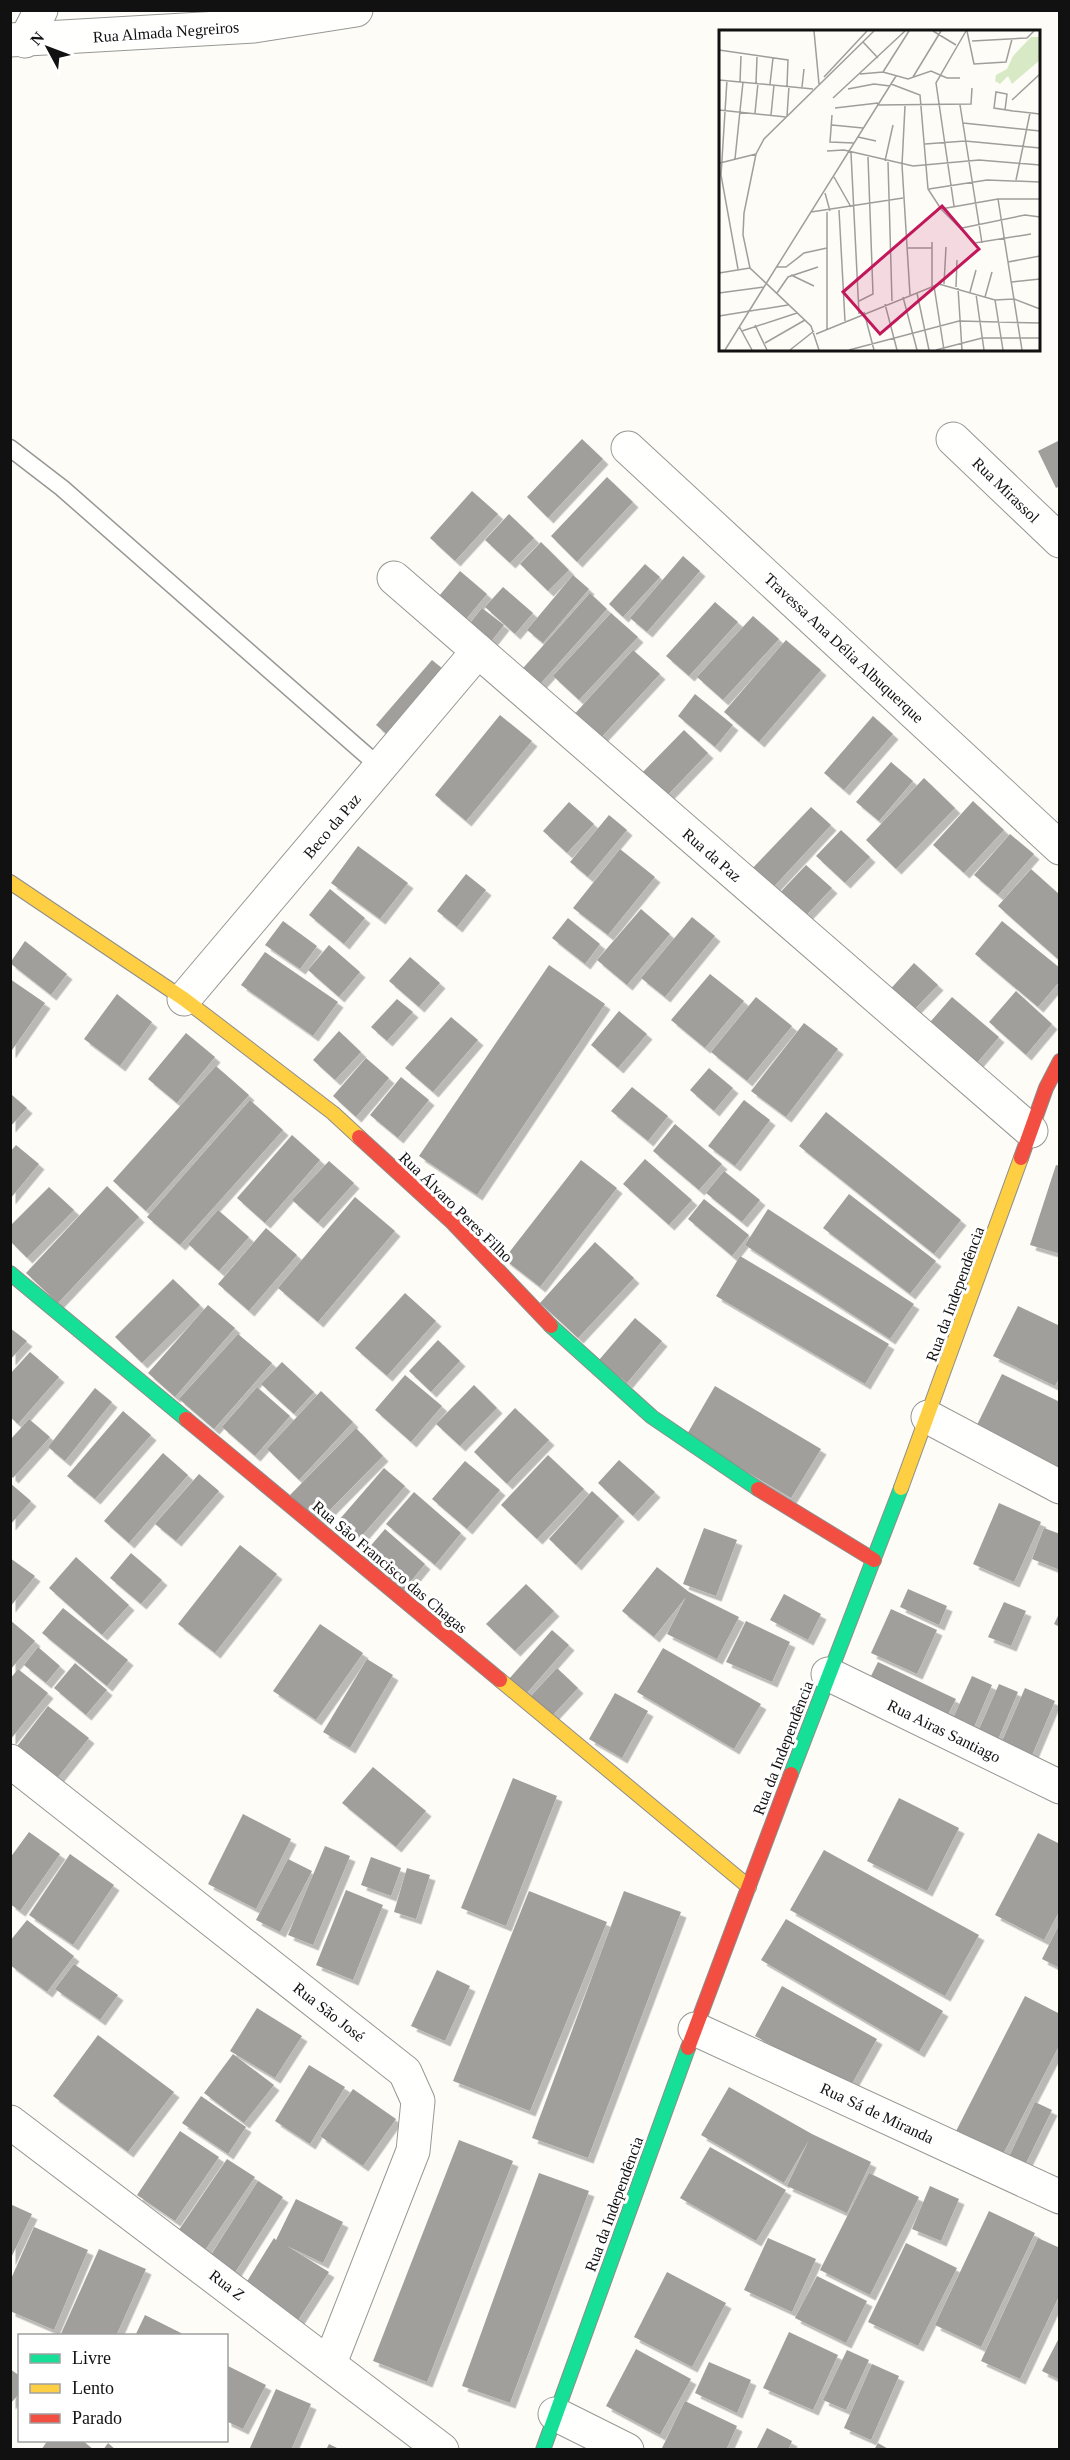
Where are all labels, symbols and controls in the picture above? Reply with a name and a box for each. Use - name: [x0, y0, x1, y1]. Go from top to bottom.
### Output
- north arrow: [18, 18, 78, 78]
- street label: Rua Almada Negreiros: [92, 18, 240, 47]
- text: N: [27, 28, 48, 48]
- inset map: [719, 30, 1040, 351]
- street label: Rua Mirassol: [969, 454, 1043, 526]
- street label: Travessa Ana Délia Albuquerque: [760, 570, 927, 727]
- street label: Beco da Paz: [300, 790, 364, 862]
- street label: Rua da Paz: [679, 825, 745, 885]
- street label: Rua Álvaro Peres Filho: [396, 1148, 517, 1265]
- street label: Rua da Independência: [923, 1224, 988, 1364]
- street label: Rua São Francisco das Chagas: [309, 1497, 471, 1637]
- street label: Rua da Independência: [750, 1679, 817, 1818]
- street label: Rua Airas Santiago: [884, 1696, 1003, 1767]
- street label: Rua São José: [290, 1979, 368, 2045]
- street label: Rua Sá de Miranda: [818, 2079, 936, 2147]
- street label: Rua da Independência: [582, 2134, 647, 2274]
- street label: Rua Z: [206, 2266, 248, 2304]
- legend: [18, 2334, 228, 2442]
- text: Livre: [72, 2348, 111, 2368]
- text: Lento: [72, 2378, 114, 2398]
- text: Parado: [72, 2408, 122, 2428]

